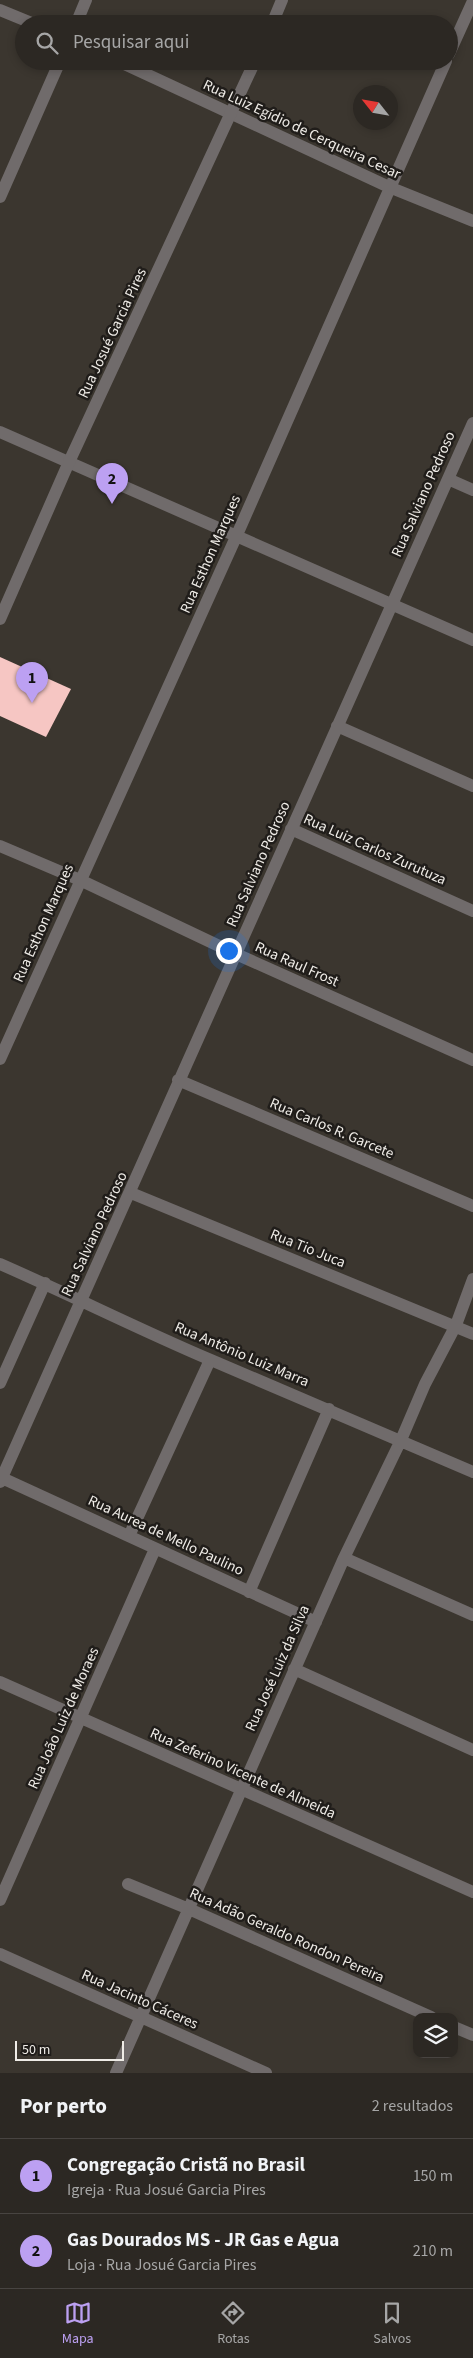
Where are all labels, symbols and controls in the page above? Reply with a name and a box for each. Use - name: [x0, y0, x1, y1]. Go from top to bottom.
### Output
- search box: [15, 15, 458, 70]
- icon: search: [33, 29, 61, 57]
- text: Pesquisar aqui: [73, 29, 189, 56]
- street label: Rua Luiz Egídio de Cerqueira Cesar: [200, 74, 405, 185]
- north arrow: [353, 85, 398, 130]
- street label: Rua Josué Garcia Pires: [73, 265, 152, 402]
- street label: Rua Salviano Pedroso: [386, 428, 461, 560]
- pin: 2: [96, 463, 128, 504]
- street label: Rua Esthon Marques: [175, 492, 246, 617]
- pin: 1: [16, 662, 48, 703]
- street label: Rua Salviano Pedroso: [221, 798, 296, 930]
- street label: Rua Luiz Carlos Zurutuza: [300, 808, 450, 890]
- street label: Rua Esthon Marques: [8, 861, 79, 986]
- street label: Rua Raul Frost: [252, 937, 342, 992]
- your location: [216, 938, 242, 964]
- street label: Rua Carlos R. Garcete: [266, 1093, 397, 1164]
- street label: Rua Salviano Pedroso: [56, 1168, 133, 1300]
- street label: Rua Tio Juca: [267, 1224, 349, 1273]
- street label: Rua Antônio Luiz Marra: [171, 1317, 312, 1392]
- street label: Rua Aurea de Mello Paulino: [84, 1490, 247, 1581]
- street label: Rua José Luiz da Silva: [240, 1602, 315, 1735]
- street label: Rua João Luiz de Moraes: [23, 1644, 104, 1793]
- street label: Rua Zeferino Vicente de Almeida: [147, 1723, 339, 1824]
- street label: Rua Adão Geraldo Rondon Pereira: [186, 1883, 388, 1988]
- street label: Rua Jacinto Cáceres: [78, 1964, 201, 2035]
- map controls: [413, 2013, 458, 2058]
- button: layers: [413, 2013, 458, 2058]
- scale bar: [15, 2038, 124, 2061]
- text: 50 m: [22, 2040, 50, 2060]
- text: Por perto: [20, 2091, 107, 2121]
- text: 2 resultados: [372, 2095, 453, 2117]
- text: Congregação Cristã no Brasil: [67, 2152, 305, 2179]
- text: 1: [32, 2165, 40, 2187]
- text: 150 m: [413, 2165, 453, 2187]
- text: Igreja · Rua Josué Garcia Pires: [67, 2179, 266, 2201]
- text: Gas Dourados MS - JR Gas e Agua: [67, 2227, 339, 2254]
- text: 2: [32, 2240, 40, 2262]
- text: 210 m: [413, 2240, 453, 2262]
- text: Loja · Rua Josué Garcia Pires: [67, 2254, 256, 2276]
- tab: Mapa: [62, 2299, 94, 2349]
- tab: Rotas: [217, 2299, 250, 2349]
- tab: Salvos: [373, 2299, 411, 2349]

